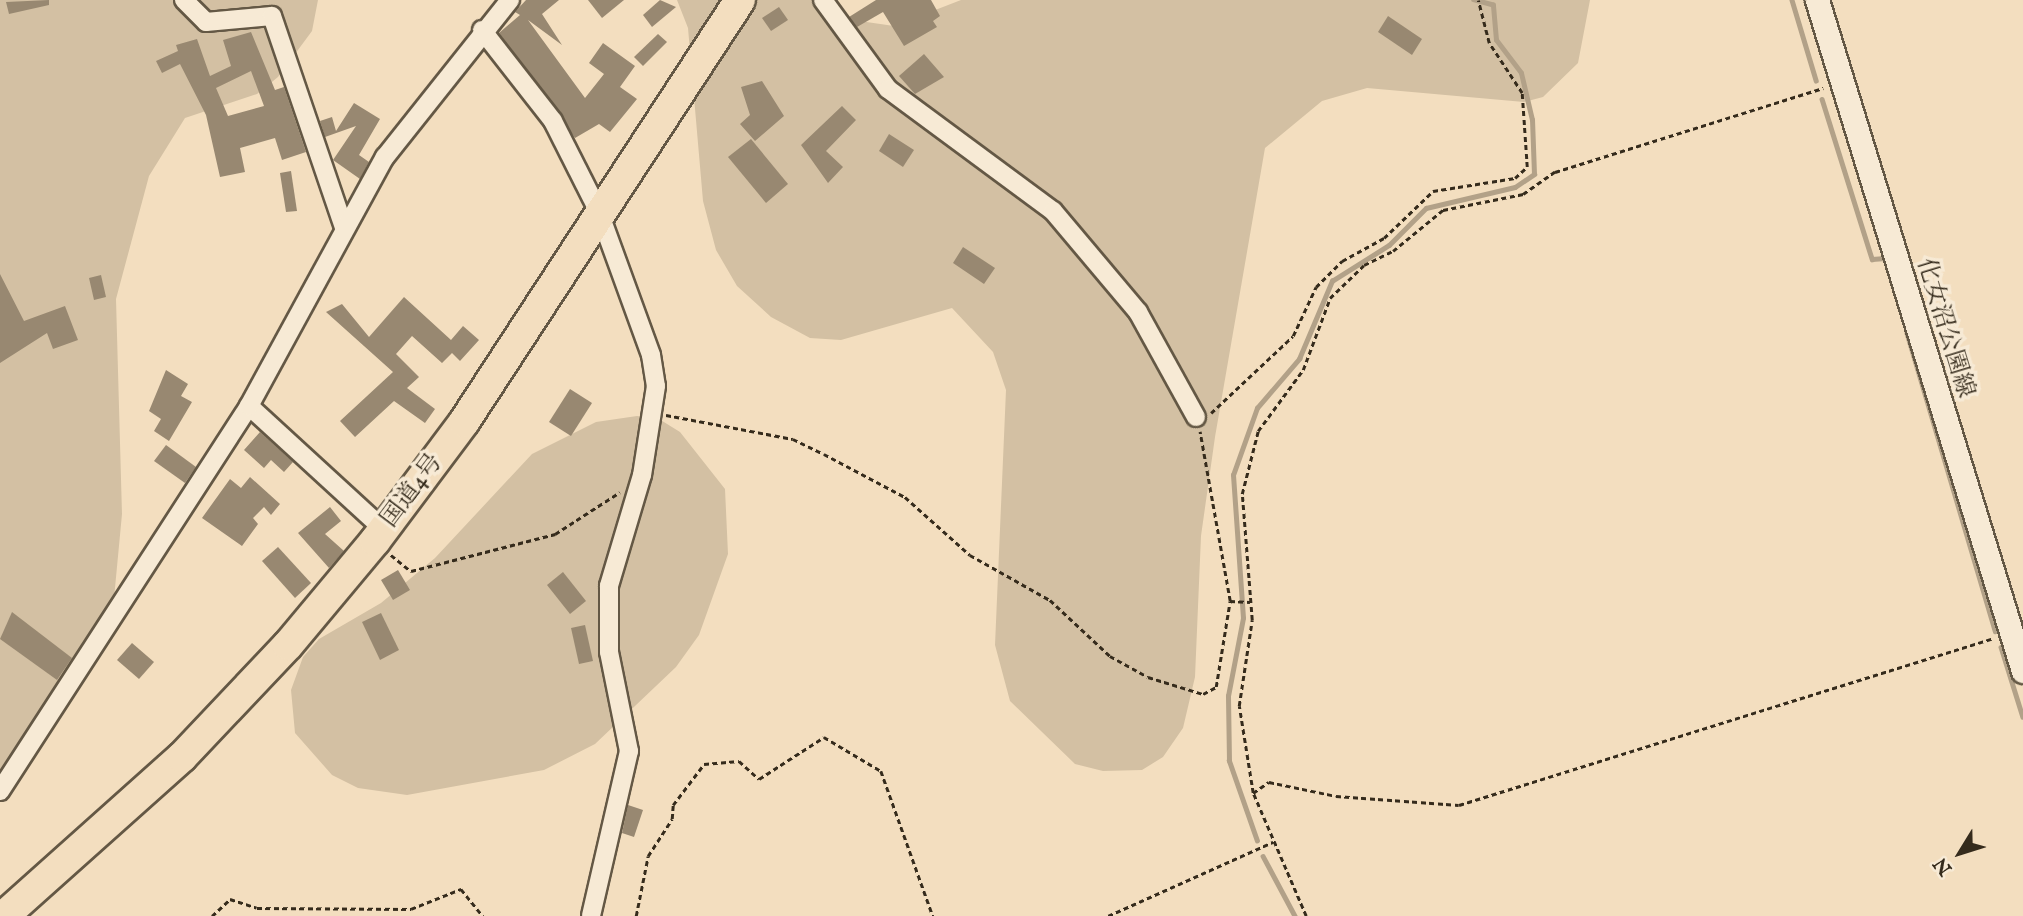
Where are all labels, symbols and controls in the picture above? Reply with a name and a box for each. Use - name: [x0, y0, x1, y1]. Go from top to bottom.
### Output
- street label: 化女沼公園線: [1910, 255, 1980, 401]
- street label: 国道4号: [375, 449, 449, 533]
- north arrow: [1925, 818, 1995, 888]
- text: N: [1929, 852, 1958, 880]

